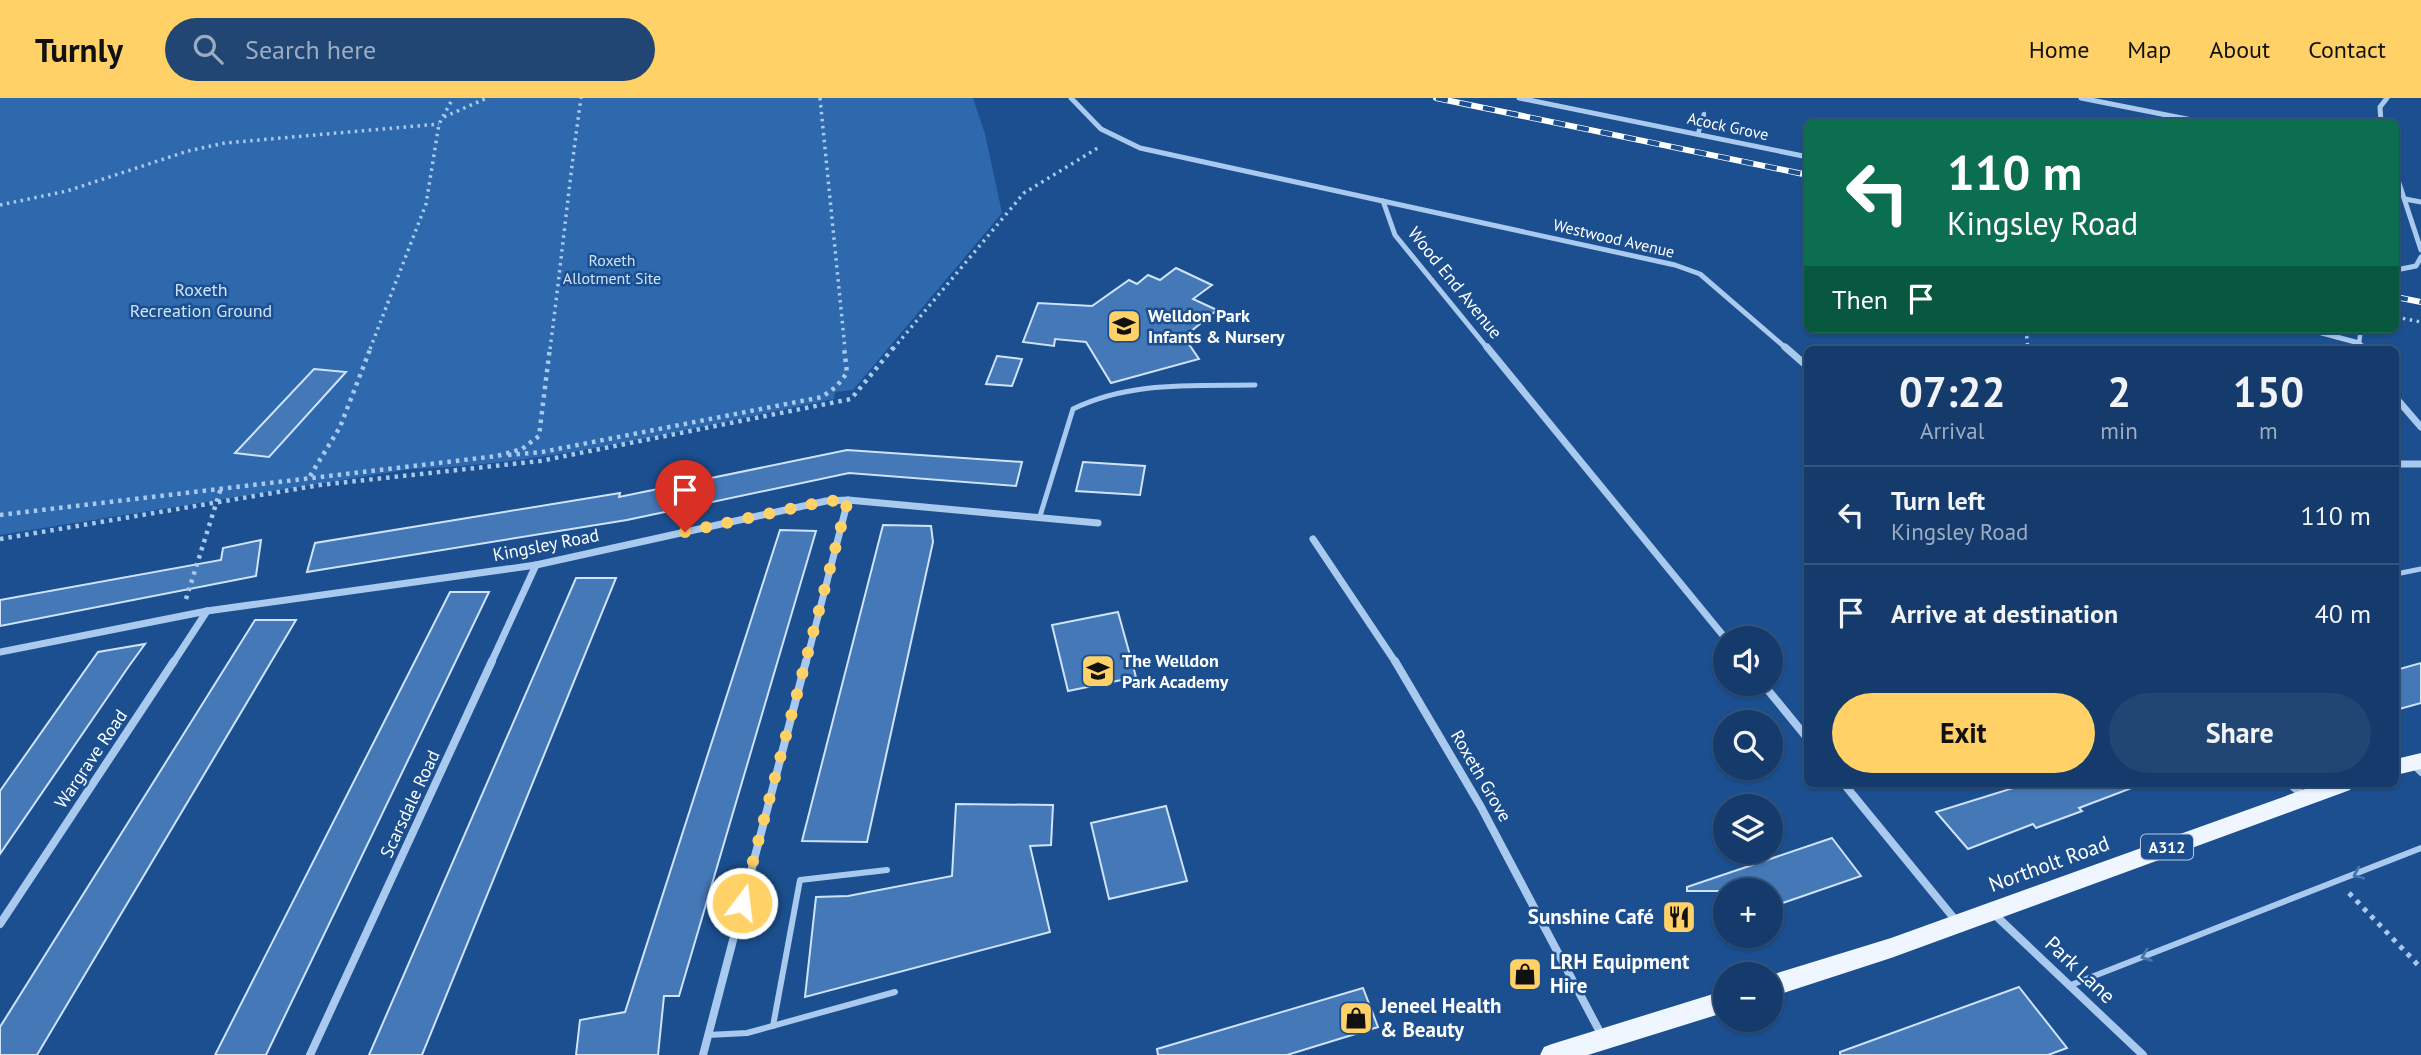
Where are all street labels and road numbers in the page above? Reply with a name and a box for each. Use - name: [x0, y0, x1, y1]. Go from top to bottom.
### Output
- street label: Acock Grove: [1686, 108, 1770, 144]
- street label: Westwood Avenue: [1551, 214, 1677, 262]
- street label: Wood End Avenue: [1403, 222, 1508, 343]
- street label: Kingsley Road: [491, 523, 601, 566]
- street label: Wargrave Road: [49, 705, 132, 813]
- street label: Roxeth Grove: [1446, 726, 1517, 826]
- street label: Scarsdale Road: [375, 746, 445, 861]
- street label: Northolt Road: [1985, 829, 2113, 898]
- road number: A312: [2141, 834, 2193, 860]
- street label: Park Lane: [2039, 930, 2121, 1009]

